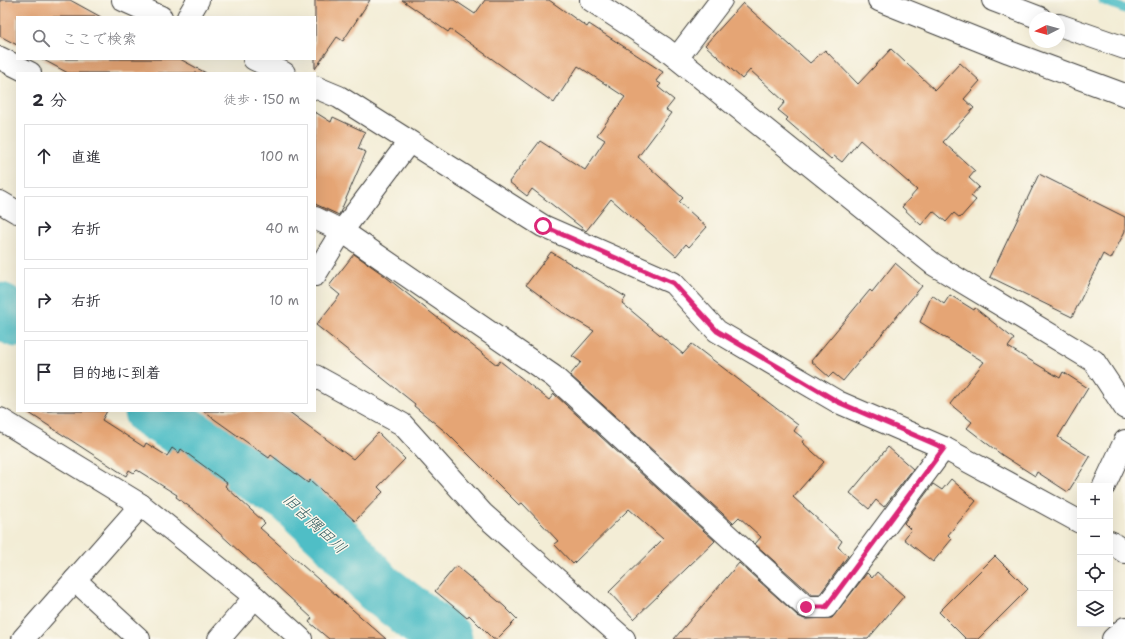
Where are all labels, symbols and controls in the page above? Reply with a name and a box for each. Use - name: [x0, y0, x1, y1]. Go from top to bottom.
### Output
- north arrow: [1029, 12, 1065, 48]
- search box: [16, 16, 316, 60]
- icon: search: [30, 27, 52, 49]
- text: ここで検索: [62, 29, 137, 49]
- text: 2 分: [32, 89, 67, 111]
- text: 徒歩 · 150 m: [224, 91, 300, 108]
- icon: ahead: [33, 145, 55, 167]
- text: 直進: [71, 147, 101, 167]
- text: 100 m: [260, 148, 299, 165]
- icon: right: [33, 217, 55, 239]
- route start: [534, 217, 552, 235]
- text: 右折: [71, 219, 101, 239]
- text: 40 m: [265, 220, 299, 237]
- icon: right: [33, 289, 55, 311]
- text: 右折: [71, 291, 101, 311]
- text: 10 m: [269, 292, 299, 309]
- icon: arrive: [33, 361, 55, 383]
- text: 目的地に到着: [71, 363, 161, 383]
- map controls: [1077, 483, 1113, 627]
- button: +: [1077, 483, 1113, 519]
- water label: 旧古隅田川: [278, 488, 351, 558]
- button: −: [1077, 519, 1113, 555]
- button: locate: [1077, 555, 1113, 591]
- button: layers: [1077, 591, 1113, 627]
- route end: [797, 598, 815, 616]

